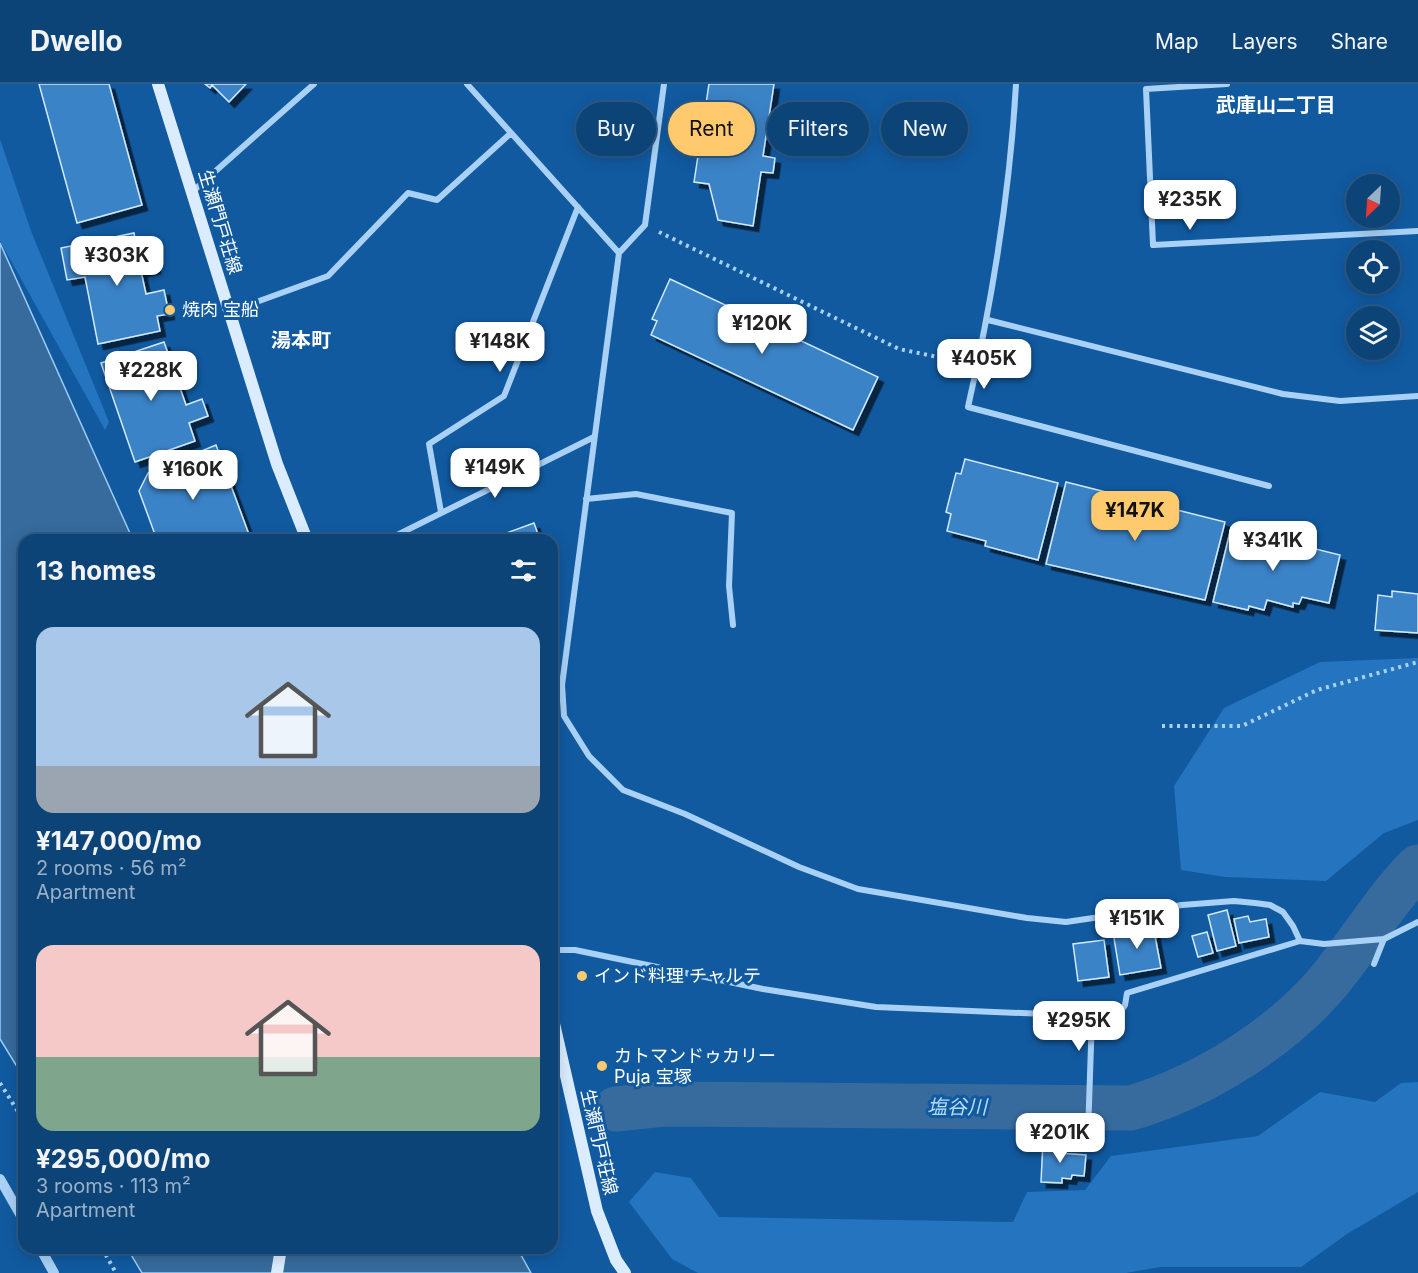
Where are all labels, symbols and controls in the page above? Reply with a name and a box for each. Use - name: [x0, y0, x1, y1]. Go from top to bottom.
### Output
- text: Dwello: [30, 24, 123, 58]
- text: Map: [1155, 29, 1199, 54]
- text: Layers: [1232, 29, 1298, 54]
- text: Share: [1331, 29, 1388, 54]
- district label: 武庫山二丁目: [1216, 93, 1336, 117]
- chip: Buy: [576, 102, 656, 156]
- chip: Rent: [668, 102, 755, 156]
- chip: Filters: [767, 102, 869, 156]
- chip: New: [881, 102, 968, 156]
- street label: 生瀬門戸荘線: [195, 167, 246, 277]
- north arrow: [1346, 174, 1400, 228]
- map controls: [1346, 174, 1400, 360]
- pin: ¥235K: [1148, 180, 1232, 231]
- text: ¥235K: [1158, 187, 1222, 211]
- pin: ¥303K: [75, 236, 159, 287]
- button: locate: [1346, 240, 1400, 294]
- text: ¥303K: [84, 243, 150, 267]
- place label: 焼肉 宝船: [182, 299, 259, 320]
- marker: 焼肉 宝船: [163, 303, 177, 317]
- pin: ¥120K: [720, 304, 804, 355]
- button: layers: [1346, 306, 1400, 360]
- text: ¥120K: [732, 311, 792, 335]
- pin: ¥148K: [458, 322, 542, 373]
- district label: 湯本町: [271, 328, 331, 352]
- text: ¥148K: [470, 329, 530, 353]
- pin: ¥405K: [942, 339, 1026, 390]
- text: ¥405K: [951, 346, 1017, 370]
- pin: ¥228K: [109, 351, 193, 402]
- text: ¥228K: [119, 358, 183, 382]
- pin: ¥149K: [453, 448, 537, 499]
- pin: ¥160K: [151, 450, 235, 501]
- text: ¥149K: [465, 455, 525, 479]
- text: ¥160K: [163, 457, 223, 481]
- pin: ¥147K: [1093, 491, 1177, 542]
- text: ¥147K: [1105, 498, 1165, 522]
- pin: ¥341K: [1231, 521, 1315, 572]
- text: ¥341K: [1243, 528, 1303, 552]
- icon: filters: [507, 554, 540, 587]
- text: 13 homes: [36, 555, 156, 586]
- icon: home: [234, 666, 342, 774]
- text: ¥147,000/mo: [36, 825, 202, 856]
- text: 2 rooms · 56 m²: [36, 856, 187, 880]
- text: Apartment: [36, 880, 135, 904]
- pin: ¥151K: [1095, 899, 1179, 950]
- text: ¥151K: [1109, 906, 1165, 930]
- place label: インド料理 チャルテ: [594, 965, 761, 986]
- marker: インド料理 チャルテ: [575, 969, 589, 983]
- icon: home: [234, 984, 342, 1092]
- pin: ¥295K: [1037, 1001, 1121, 1052]
- text: ¥295K: [1047, 1008, 1111, 1032]
- place label: カトマンドゥカリー Puja 宝塚: [614, 1045, 776, 1087]
- marker: カトマンドゥカリー Puja 宝塚: [595, 1059, 609, 1073]
- street label: 生瀬門戸荘線: [577, 1087, 622, 1197]
- water label: 塩谷川: [927, 1095, 989, 1119]
- pin: ¥201K: [1018, 1113, 1102, 1164]
- text: ¥201K: [1030, 1120, 1090, 1144]
- text: ¥295,000/mo: [36, 1143, 210, 1174]
- text: 3 rooms · 113 m²: [36, 1174, 191, 1198]
- text: Apartment: [36, 1198, 135, 1222]

